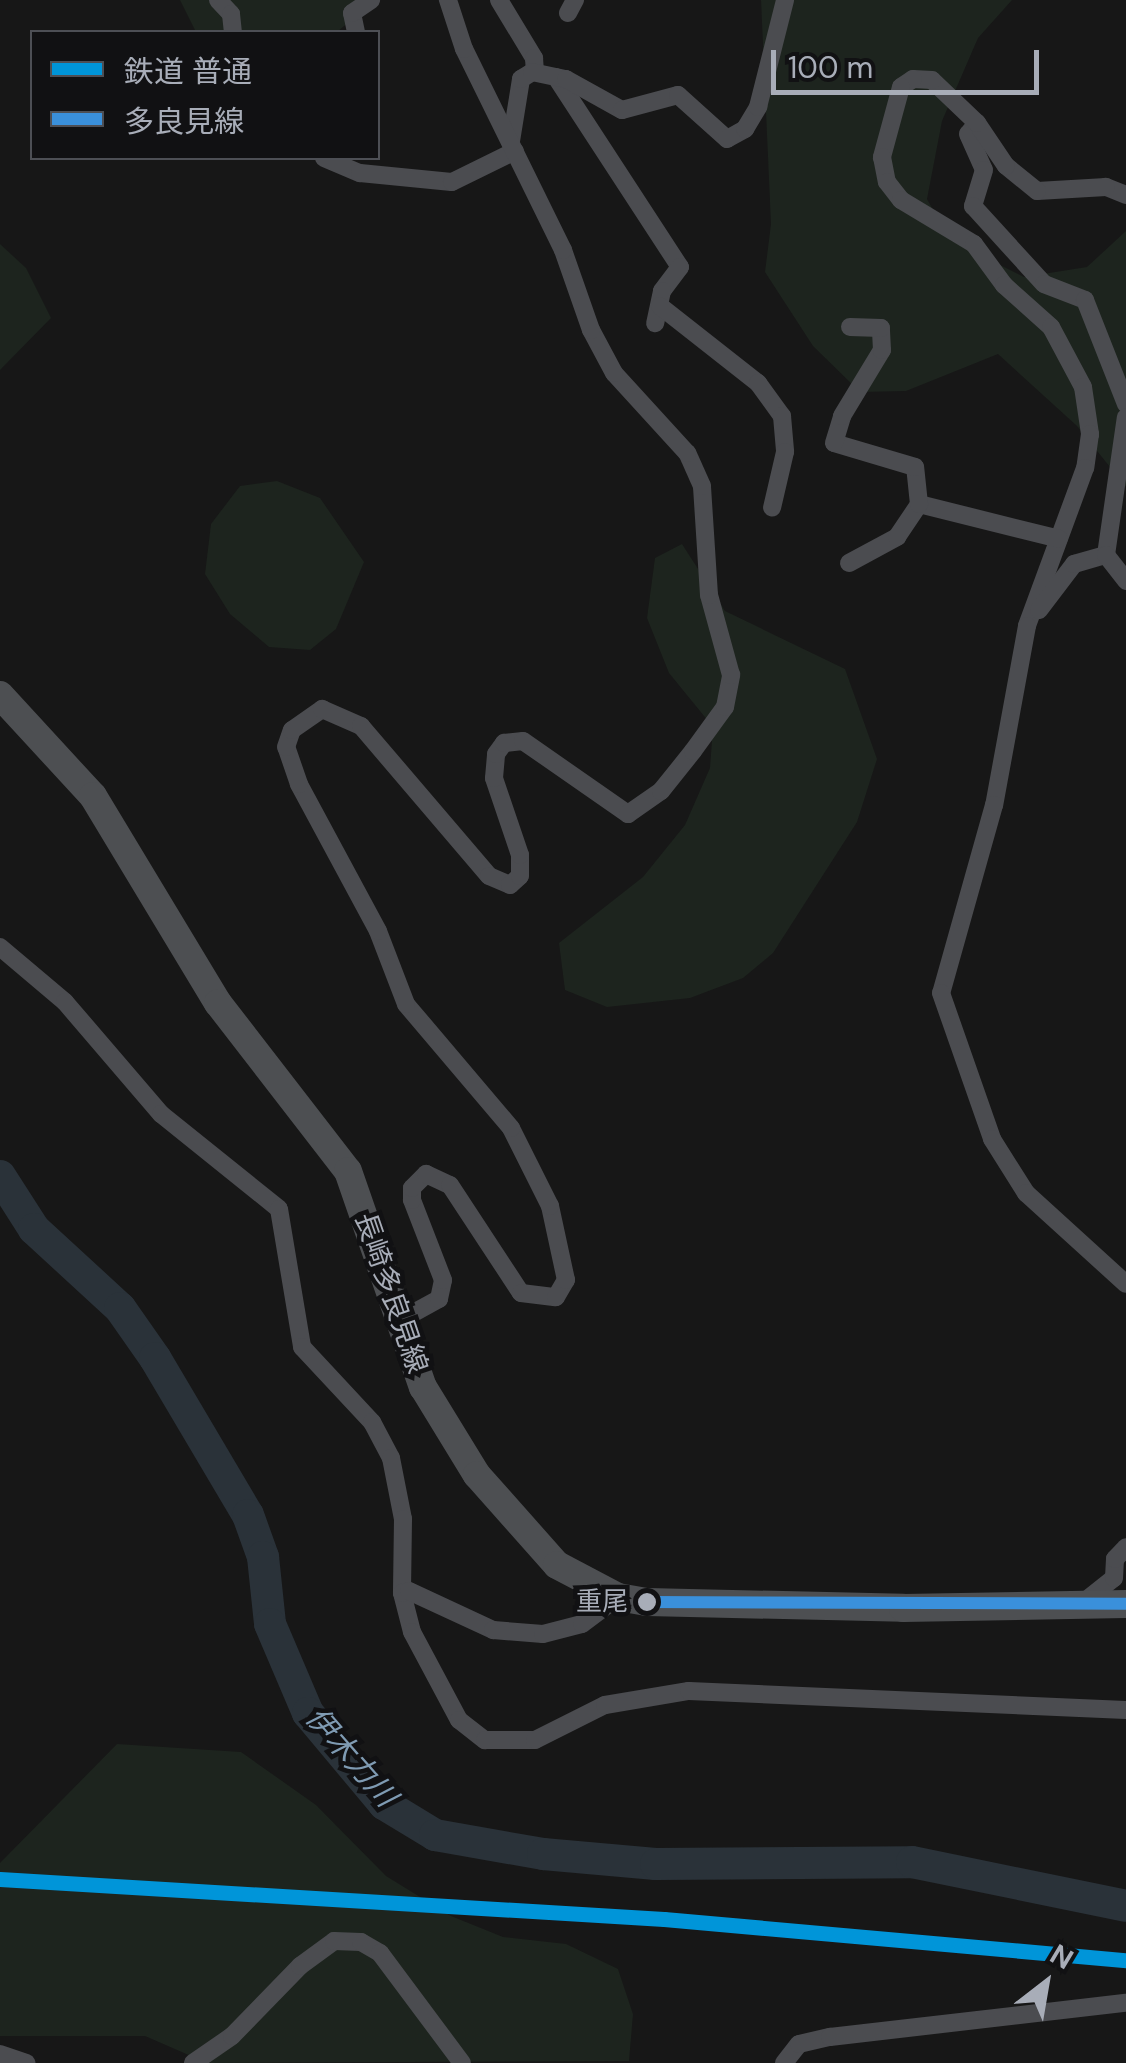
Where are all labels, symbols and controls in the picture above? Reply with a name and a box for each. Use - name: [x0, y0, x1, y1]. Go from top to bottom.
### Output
- legend: [30, 30, 380, 160]
- scale bar: [776, 30, 1044, 92]
- text: 100 m: [788, 48, 873, 87]
- text: 鉄道 普通: [124, 52, 252, 91]
- text: 多良見線: [124, 102, 244, 141]
- street label: 長崎多良見線: [348, 1208, 434, 1378]
- place label: 重尾: [576, 1586, 628, 1618]
- marker: 重尾: [637, 1592, 657, 1612]
- water label: 伊木力川: [298, 1700, 404, 1814]
- north arrow: [996, 1933, 1096, 2033]
- text: N: [1043, 1936, 1080, 1978]

